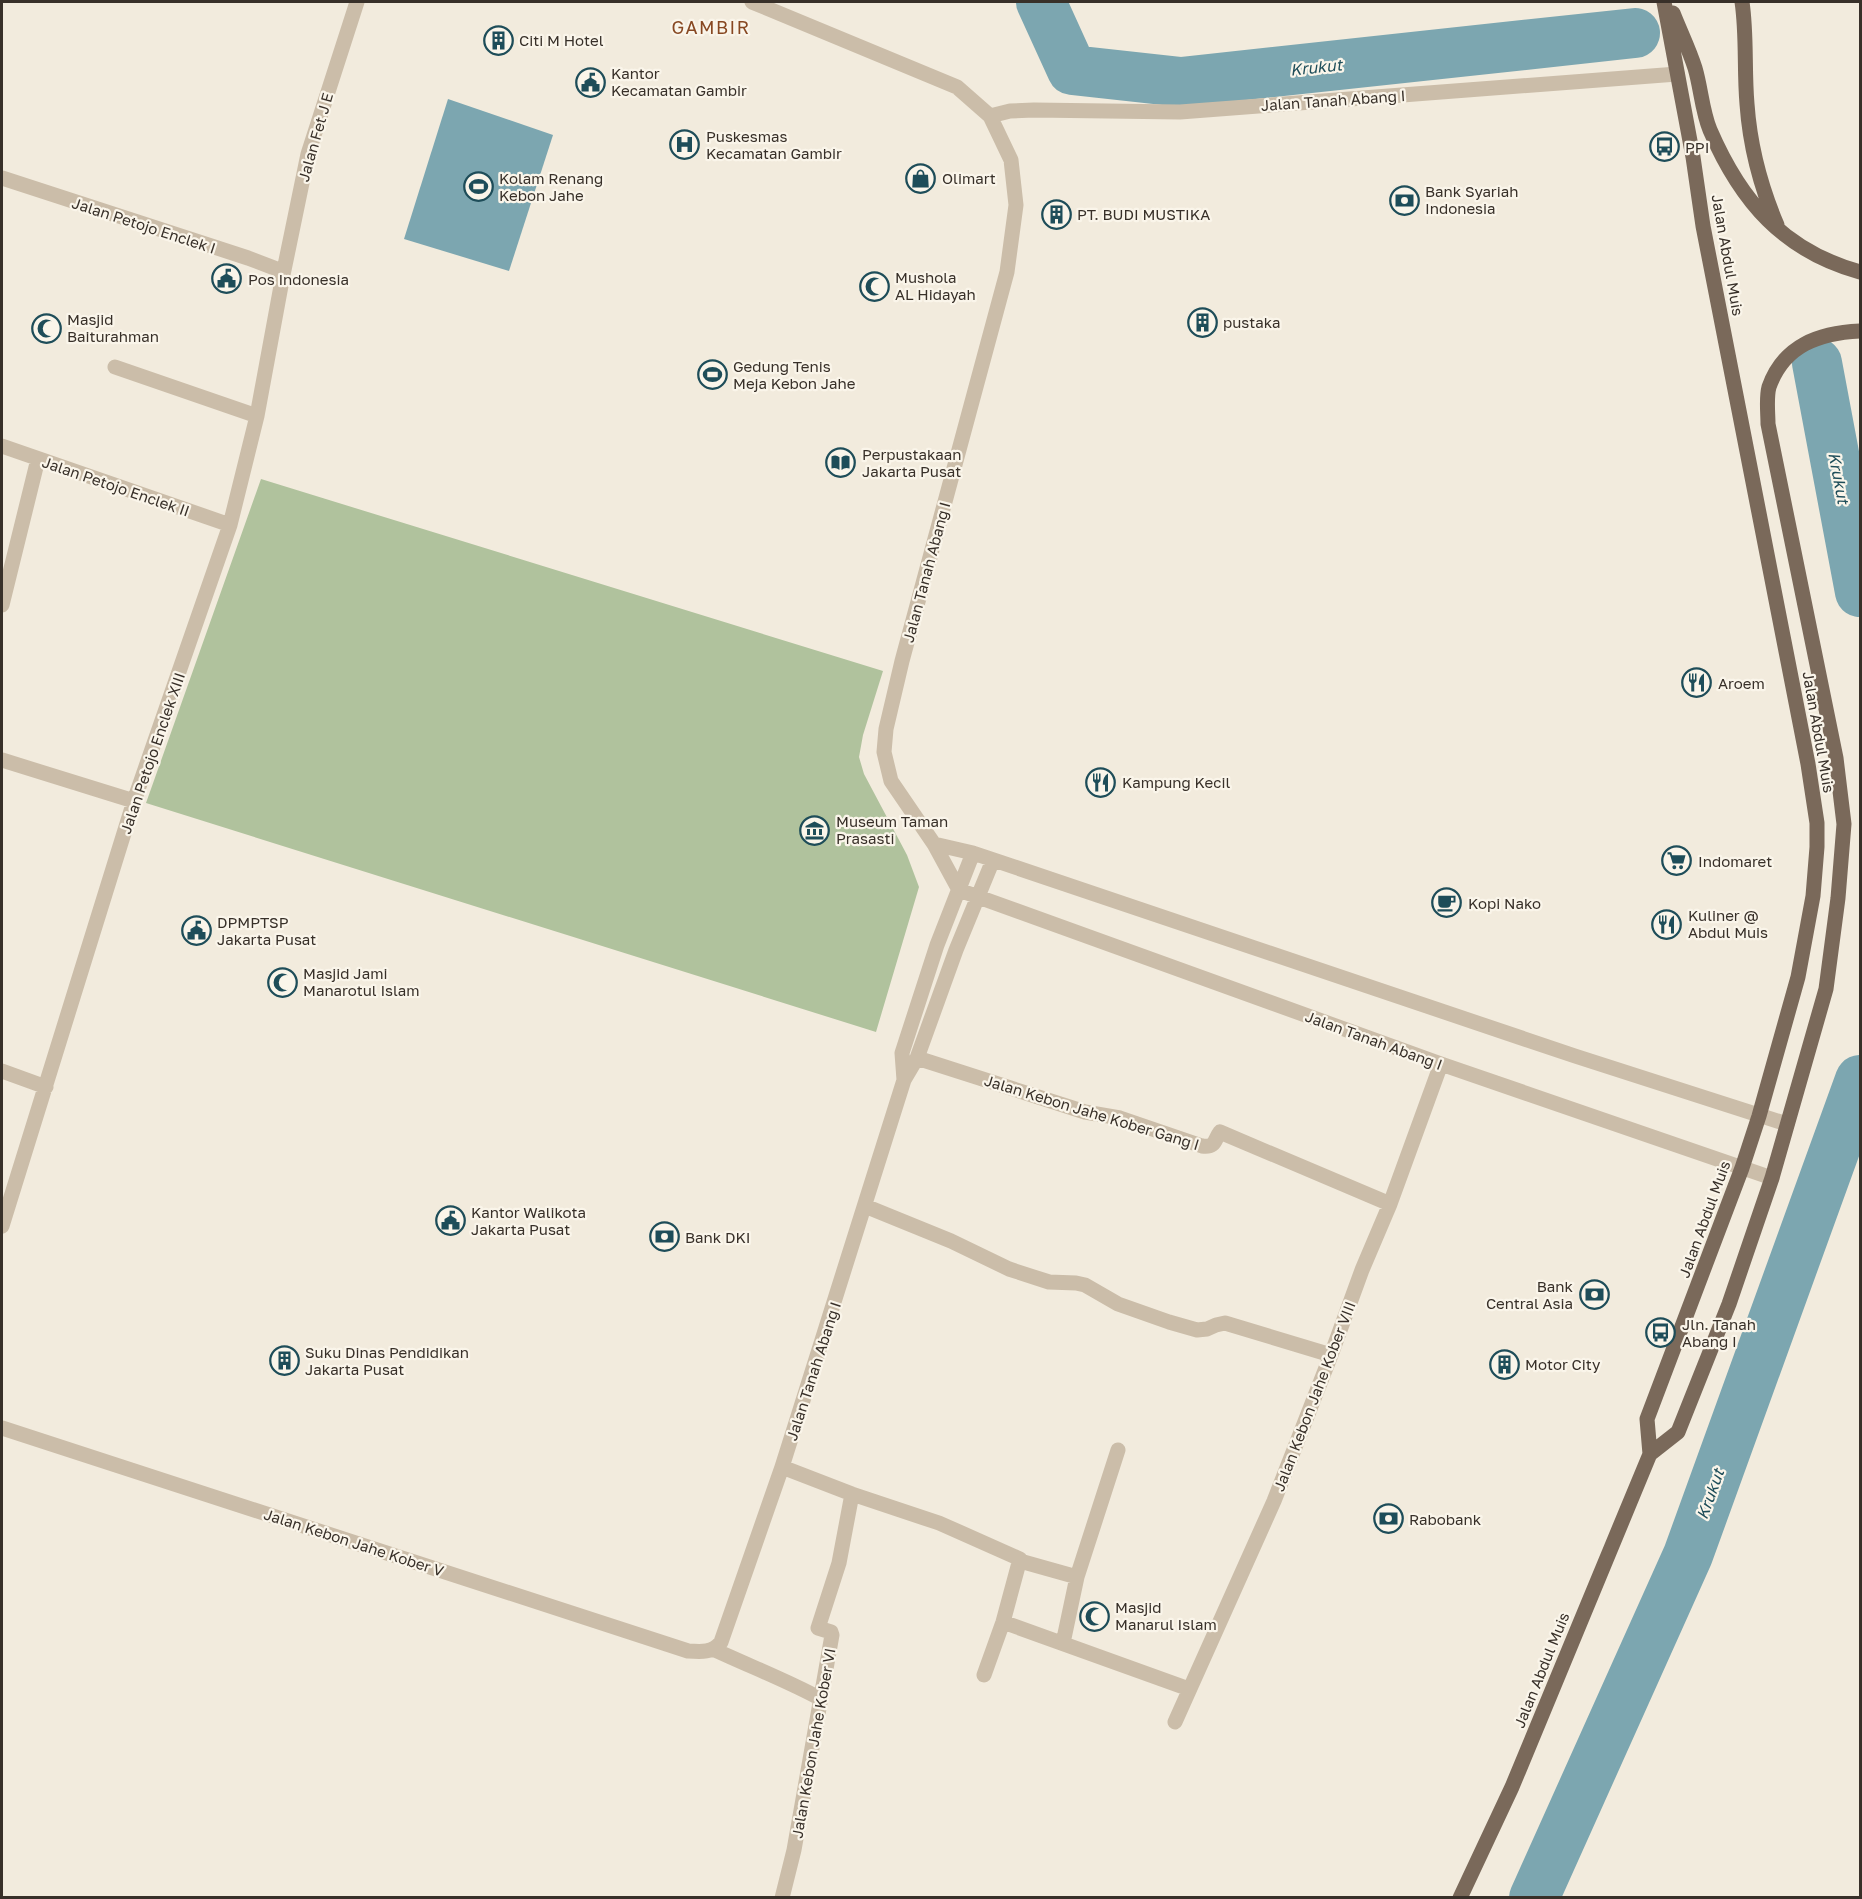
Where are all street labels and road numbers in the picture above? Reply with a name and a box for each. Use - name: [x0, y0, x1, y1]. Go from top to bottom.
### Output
- street label: Jalan Tanah Abang I: [1260, 86, 1406, 114]
- street label: Jalan Fet J E: [294, 91, 336, 183]
- street label: Jalan Petojo Enclek I: [70, 193, 218, 257]
- street label: Jalan Abdul Muis: [1708, 193, 1748, 317]
- street label: Jalan Petojo Enclek II: [40, 452, 192, 520]
- street label: Jalan Tanah Abang I: [899, 500, 953, 644]
- street label: Jalan Petojo Enclek XIII: [116, 670, 188, 836]
- street label: Jalan Abdul Muis: [1799, 670, 1839, 794]
- street label: Jalan Tanah Abang I: [1303, 1007, 1445, 1073]
- street label: Jalan Kebon Jahe Kober Gang I: [982, 1071, 1202, 1153]
- street label: Jalan Abdul Muis: [1674, 1158, 1734, 1280]
- street label: Jalan Kebon Jahe Kober VIII: [1269, 1298, 1359, 1494]
- street label: Jalan Tanah Abang I: [782, 1299, 844, 1443]
- street label: Jalan Kebon Jahe Kober V: [262, 1504, 446, 1580]
- street label: Jalan Abdul Muis: [1510, 1610, 1572, 1730]
- street label: Jalan Kebon Jahe Kober VI: [787, 1646, 839, 1840]

